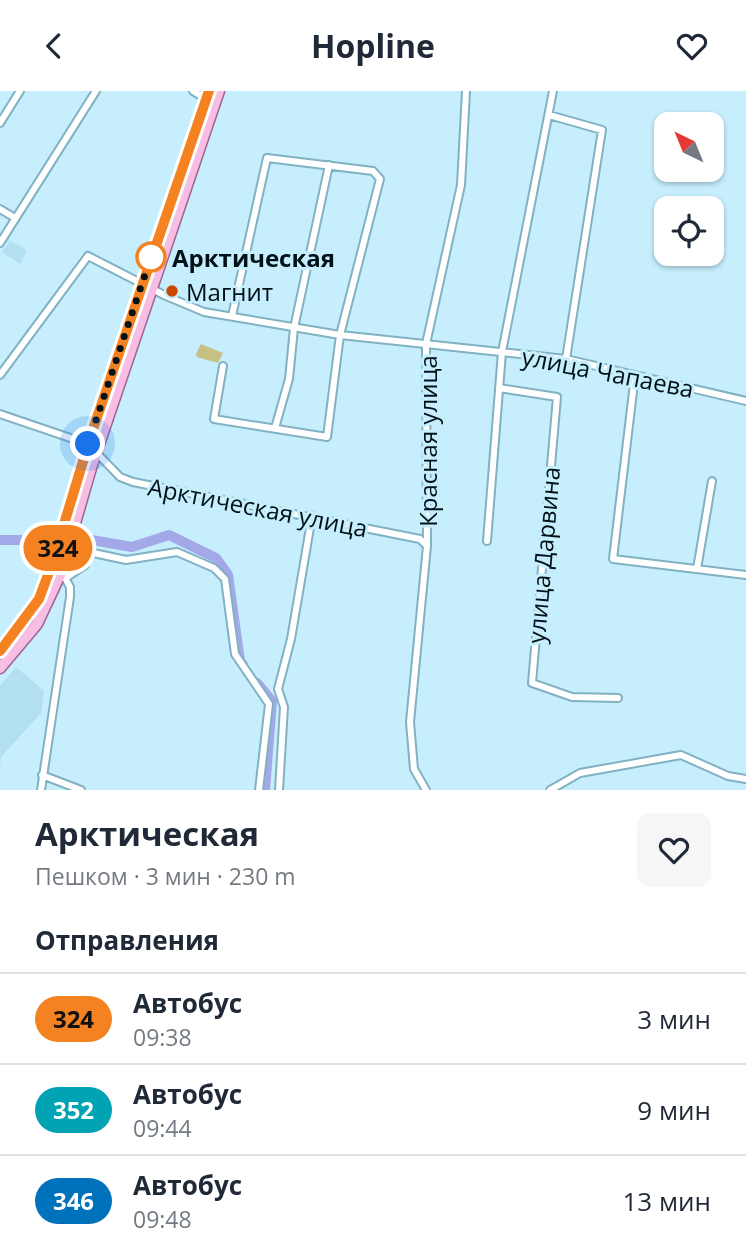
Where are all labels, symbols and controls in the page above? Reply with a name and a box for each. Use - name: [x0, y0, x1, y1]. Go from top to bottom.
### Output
- text: Hopline: [311, 24, 435, 67]
- icon: back: [35, 27, 73, 65]
- icon: heart: [673, 27, 711, 65]
- north arrow: [654, 112, 724, 182]
- map controls: [654, 112, 724, 266]
- button: locate: [654, 196, 724, 266]
- place label: Арктическая: [172, 241, 335, 274]
- marker: Арктическая: [136, 242, 166, 272]
- place label: Магнит: [186, 275, 273, 308]
- marker: Магнит: [164, 283, 180, 299]
- street label: улица Чапаева: [519, 339, 697, 405]
- street label: Красная улица: [411, 355, 444, 527]
- your location: [70, 426, 105, 461]
- street label: улица Дарвина: [519, 465, 567, 645]
- street label: Арктическая улица: [145, 470, 371, 544]
- line badge: 324: [18, 525, 98, 571]
- text: 324: [37, 531, 79, 564]
- text: Арктическая: [35, 811, 259, 856]
- button: heart: [637, 813, 711, 887]
- text: Пешком · 3 мин · 230 m: [35, 860, 296, 892]
- text: Отправления: [35, 922, 219, 958]
- text: Автобус: [133, 985, 242, 1021]
- text: 3 мин: [637, 1001, 711, 1037]
- text: 324: [53, 1002, 94, 1035]
- text: 09:38: [133, 1021, 192, 1053]
- text: Автобус: [133, 1076, 242, 1112]
- text: 9 мин: [637, 1092, 711, 1128]
- text: 352: [53, 1093, 94, 1126]
- text: 09:44: [133, 1112, 192, 1144]
- text: Автобус: [133, 1167, 242, 1203]
- text: 13 мин: [622, 1183, 711, 1219]
- text: 346: [53, 1184, 94, 1217]
- text: 09:48: [133, 1203, 192, 1235]

